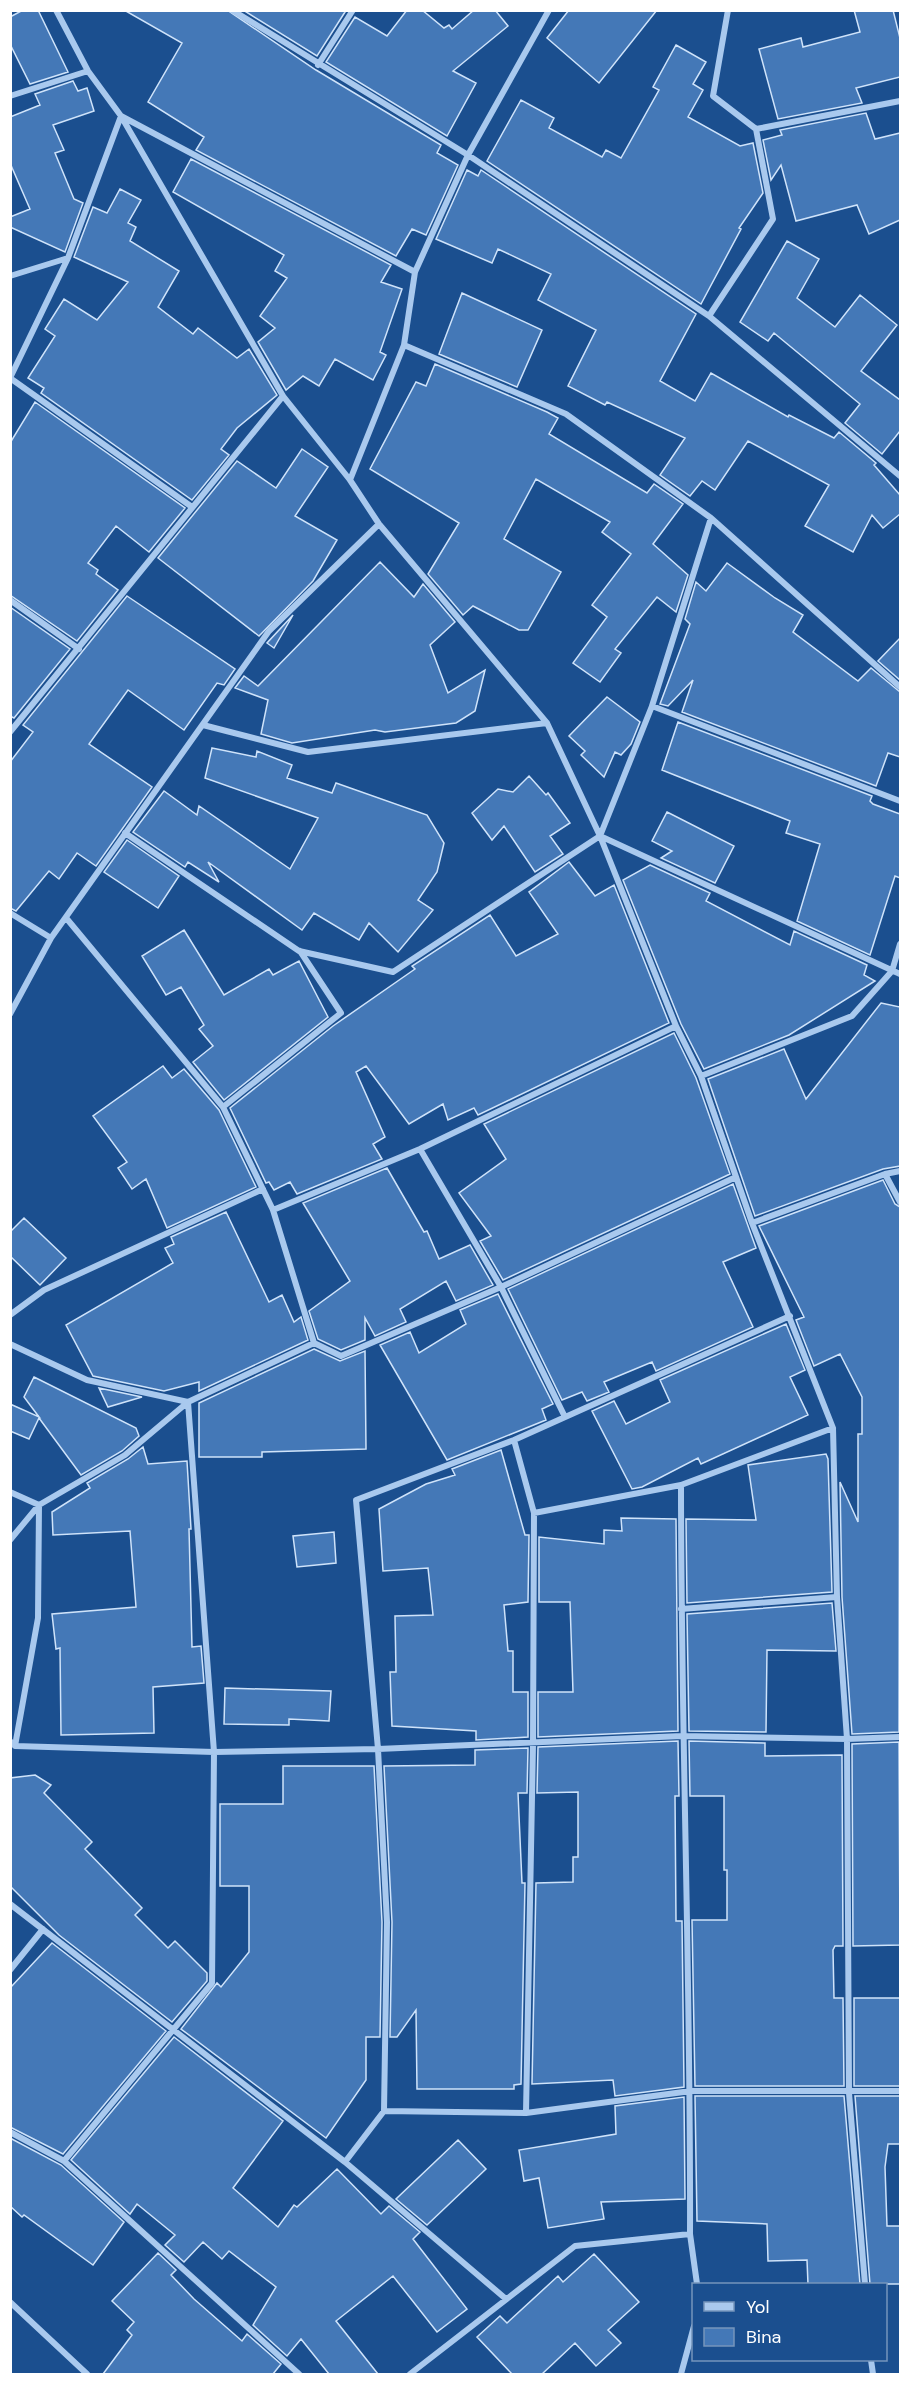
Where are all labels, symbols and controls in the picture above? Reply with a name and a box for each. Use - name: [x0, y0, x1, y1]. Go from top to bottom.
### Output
- legend: [692, 2283, 887, 2361]
- text: Yol: [746, 2295, 770, 2319]
- text: Bina: [746, 2325, 781, 2349]

